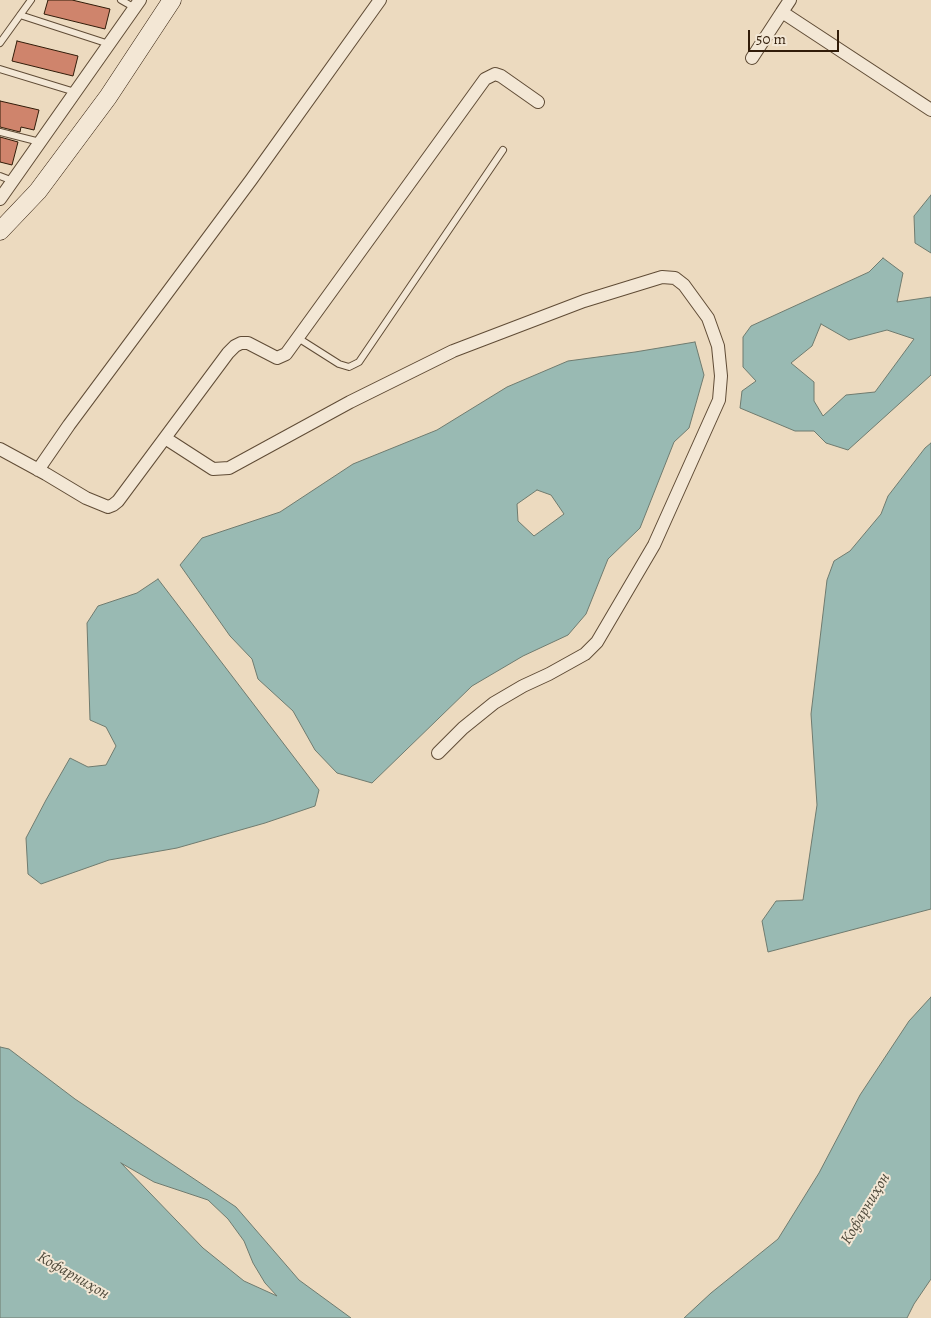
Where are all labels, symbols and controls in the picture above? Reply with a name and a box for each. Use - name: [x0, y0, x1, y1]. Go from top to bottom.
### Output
- scale bar: [751, 20, 842, 52]
- text: 50 m: [756, 29, 786, 49]
- water label: Кофарниҳон: [837, 1170, 895, 1248]
- water label: Кофарниҳон: [34, 1248, 112, 1304]

